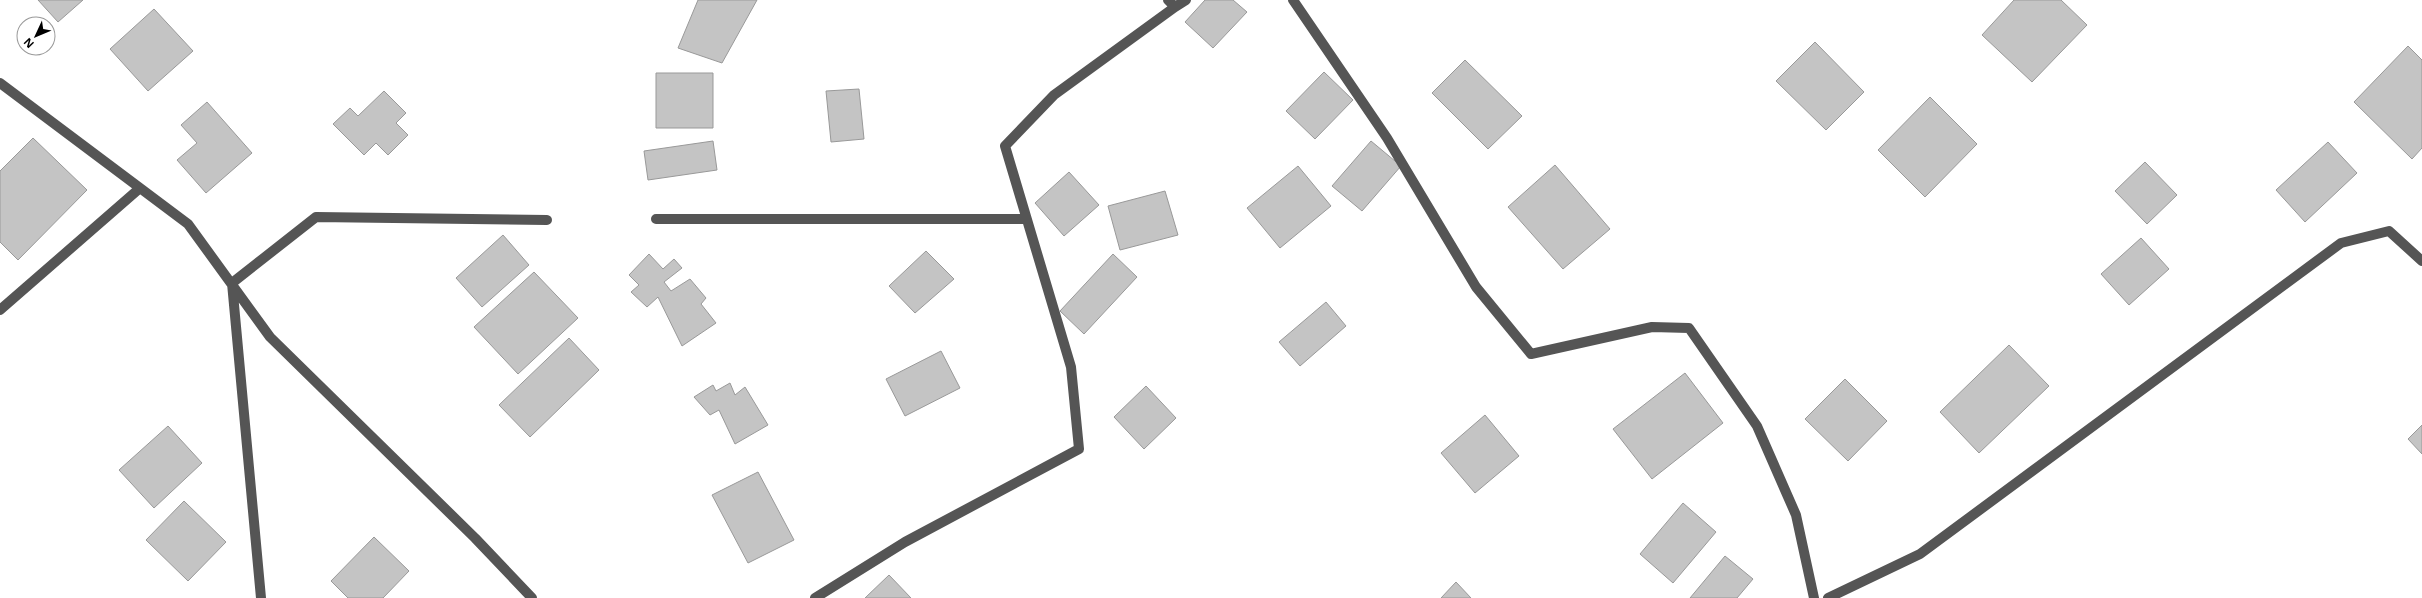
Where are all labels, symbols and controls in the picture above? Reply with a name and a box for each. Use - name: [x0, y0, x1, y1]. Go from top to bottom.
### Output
- north arrow: [16, 16, 56, 56]
- text: N: [20, 35, 37, 52]

